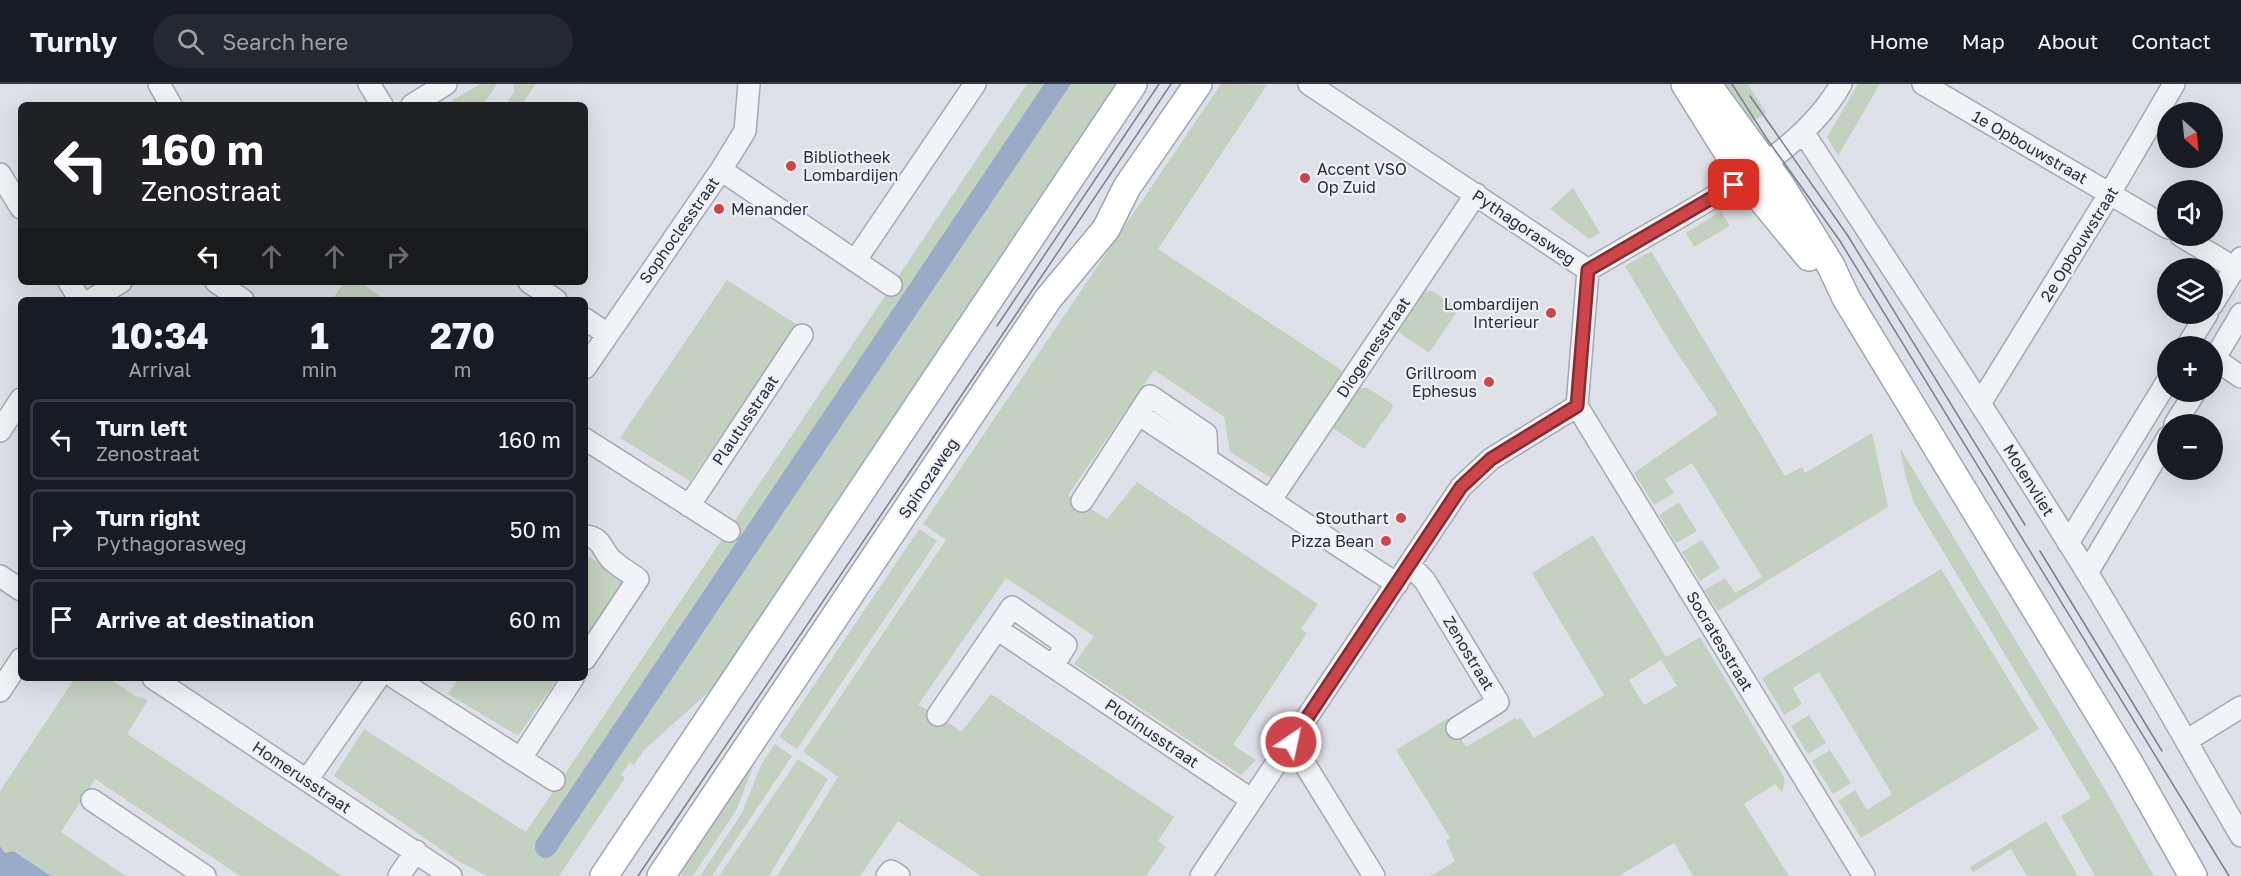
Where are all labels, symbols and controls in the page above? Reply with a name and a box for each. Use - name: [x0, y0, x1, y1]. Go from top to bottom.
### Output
- search box: [153, 14, 573, 68]
- text: Turnly: [30, 25, 117, 58]
- icon: search: [174, 25, 207, 58]
- text: Search here: [222, 28, 348, 55]
- text: Home: [1869, 28, 1929, 54]
- text: Map: [1962, 28, 2005, 54]
- text: About: [2038, 28, 2098, 54]
- text: Contact: [2131, 28, 2211, 54]
- north arrow: [2157, 102, 2223, 168]
- map controls: [2157, 102, 2223, 480]
- street label: 1e Opbouwstraat: [1969, 106, 2091, 188]
- text: 160 m: [141, 124, 264, 174]
- icon: left: [42, 126, 120, 204]
- place label: Bibliotheek Lombardijen: [803, 147, 898, 185]
- marker: Bibliotheek Lombardijen: [784, 159, 798, 173]
- place label: Accent VSO Op Zuid: [1317, 159, 1407, 197]
- pin: [1708, 159, 1759, 210]
- icon: arrive: [1717, 168, 1750, 201]
- marker: Accent VSO Op Zuid: [1298, 171, 1312, 185]
- street label: Sophoclesstraat: [635, 173, 723, 287]
- text: Zenostraat: [141, 175, 282, 207]
- button: sound: [2157, 180, 2223, 246]
- street label: 2e Opbouwstraat: [2036, 183, 2122, 305]
- street label: Pythagorasweg: [1468, 185, 1580, 269]
- place label: Menander: [731, 199, 808, 219]
- marker: Menander: [712, 202, 726, 216]
- icon: left: [192, 240, 225, 273]
- icon: ahead: [255, 240, 288, 273]
- icon: ahead: [318, 240, 351, 273]
- icon: right: [381, 240, 414, 273]
- button: layers: [2157, 258, 2223, 324]
- street label: Diogenesstraat: [1332, 293, 1414, 401]
- place label: Lombardijen Interieur: [1444, 294, 1539, 332]
- marker: Lombardijen Interieur: [1544, 306, 1558, 320]
- text: 10:34: [111, 314, 209, 357]
- text: 1: [310, 314, 329, 357]
- text: 270: [430, 314, 495, 357]
- button: +: [2157, 336, 2223, 402]
- text: Arrival: [129, 357, 191, 381]
- text: min: [302, 357, 337, 381]
- text: m: [454, 357, 471, 381]
- place label: Grillroom Ephesus: [1406, 363, 1477, 401]
- street label: Plautusstraat: [708, 371, 782, 469]
- marker: Grillroom Ephesus: [1482, 375, 1496, 389]
- text: Turn left: [96, 414, 187, 441]
- button: −: [2157, 414, 2223, 480]
- icon: left: [45, 423, 78, 456]
- text: 160 m: [498, 426, 561, 453]
- street label: Spinozaweg: [894, 434, 962, 522]
- street label: Molenvliet: [1999, 440, 2059, 520]
- text: Zenostraat: [96, 441, 200, 465]
- text: Turn right: [96, 504, 200, 531]
- place label: Stouthart: [1315, 508, 1389, 528]
- marker: Stouthart: [1394, 511, 1408, 525]
- icon: right: [45, 513, 78, 546]
- text: 50 m: [510, 516, 561, 543]
- text: Pythagorasweg: [96, 531, 247, 555]
- place label: Pizza Bean: [1291, 531, 1374, 551]
- marker: Pizza Bean: [1379, 534, 1393, 548]
- street label: Socratesstraat: [1682, 587, 1758, 695]
- icon: arrive: [45, 603, 78, 636]
- text: Arrive at destination: [96, 606, 314, 633]
- text: 60 m: [509, 606, 561, 633]
- street label: Zenostraat: [1439, 612, 1499, 694]
- street label: Plotinusstraat: [1101, 694, 1203, 772]
- position arrow: [1259, 710, 1323, 774]
- street label: Homerusstraat: [249, 737, 355, 817]

